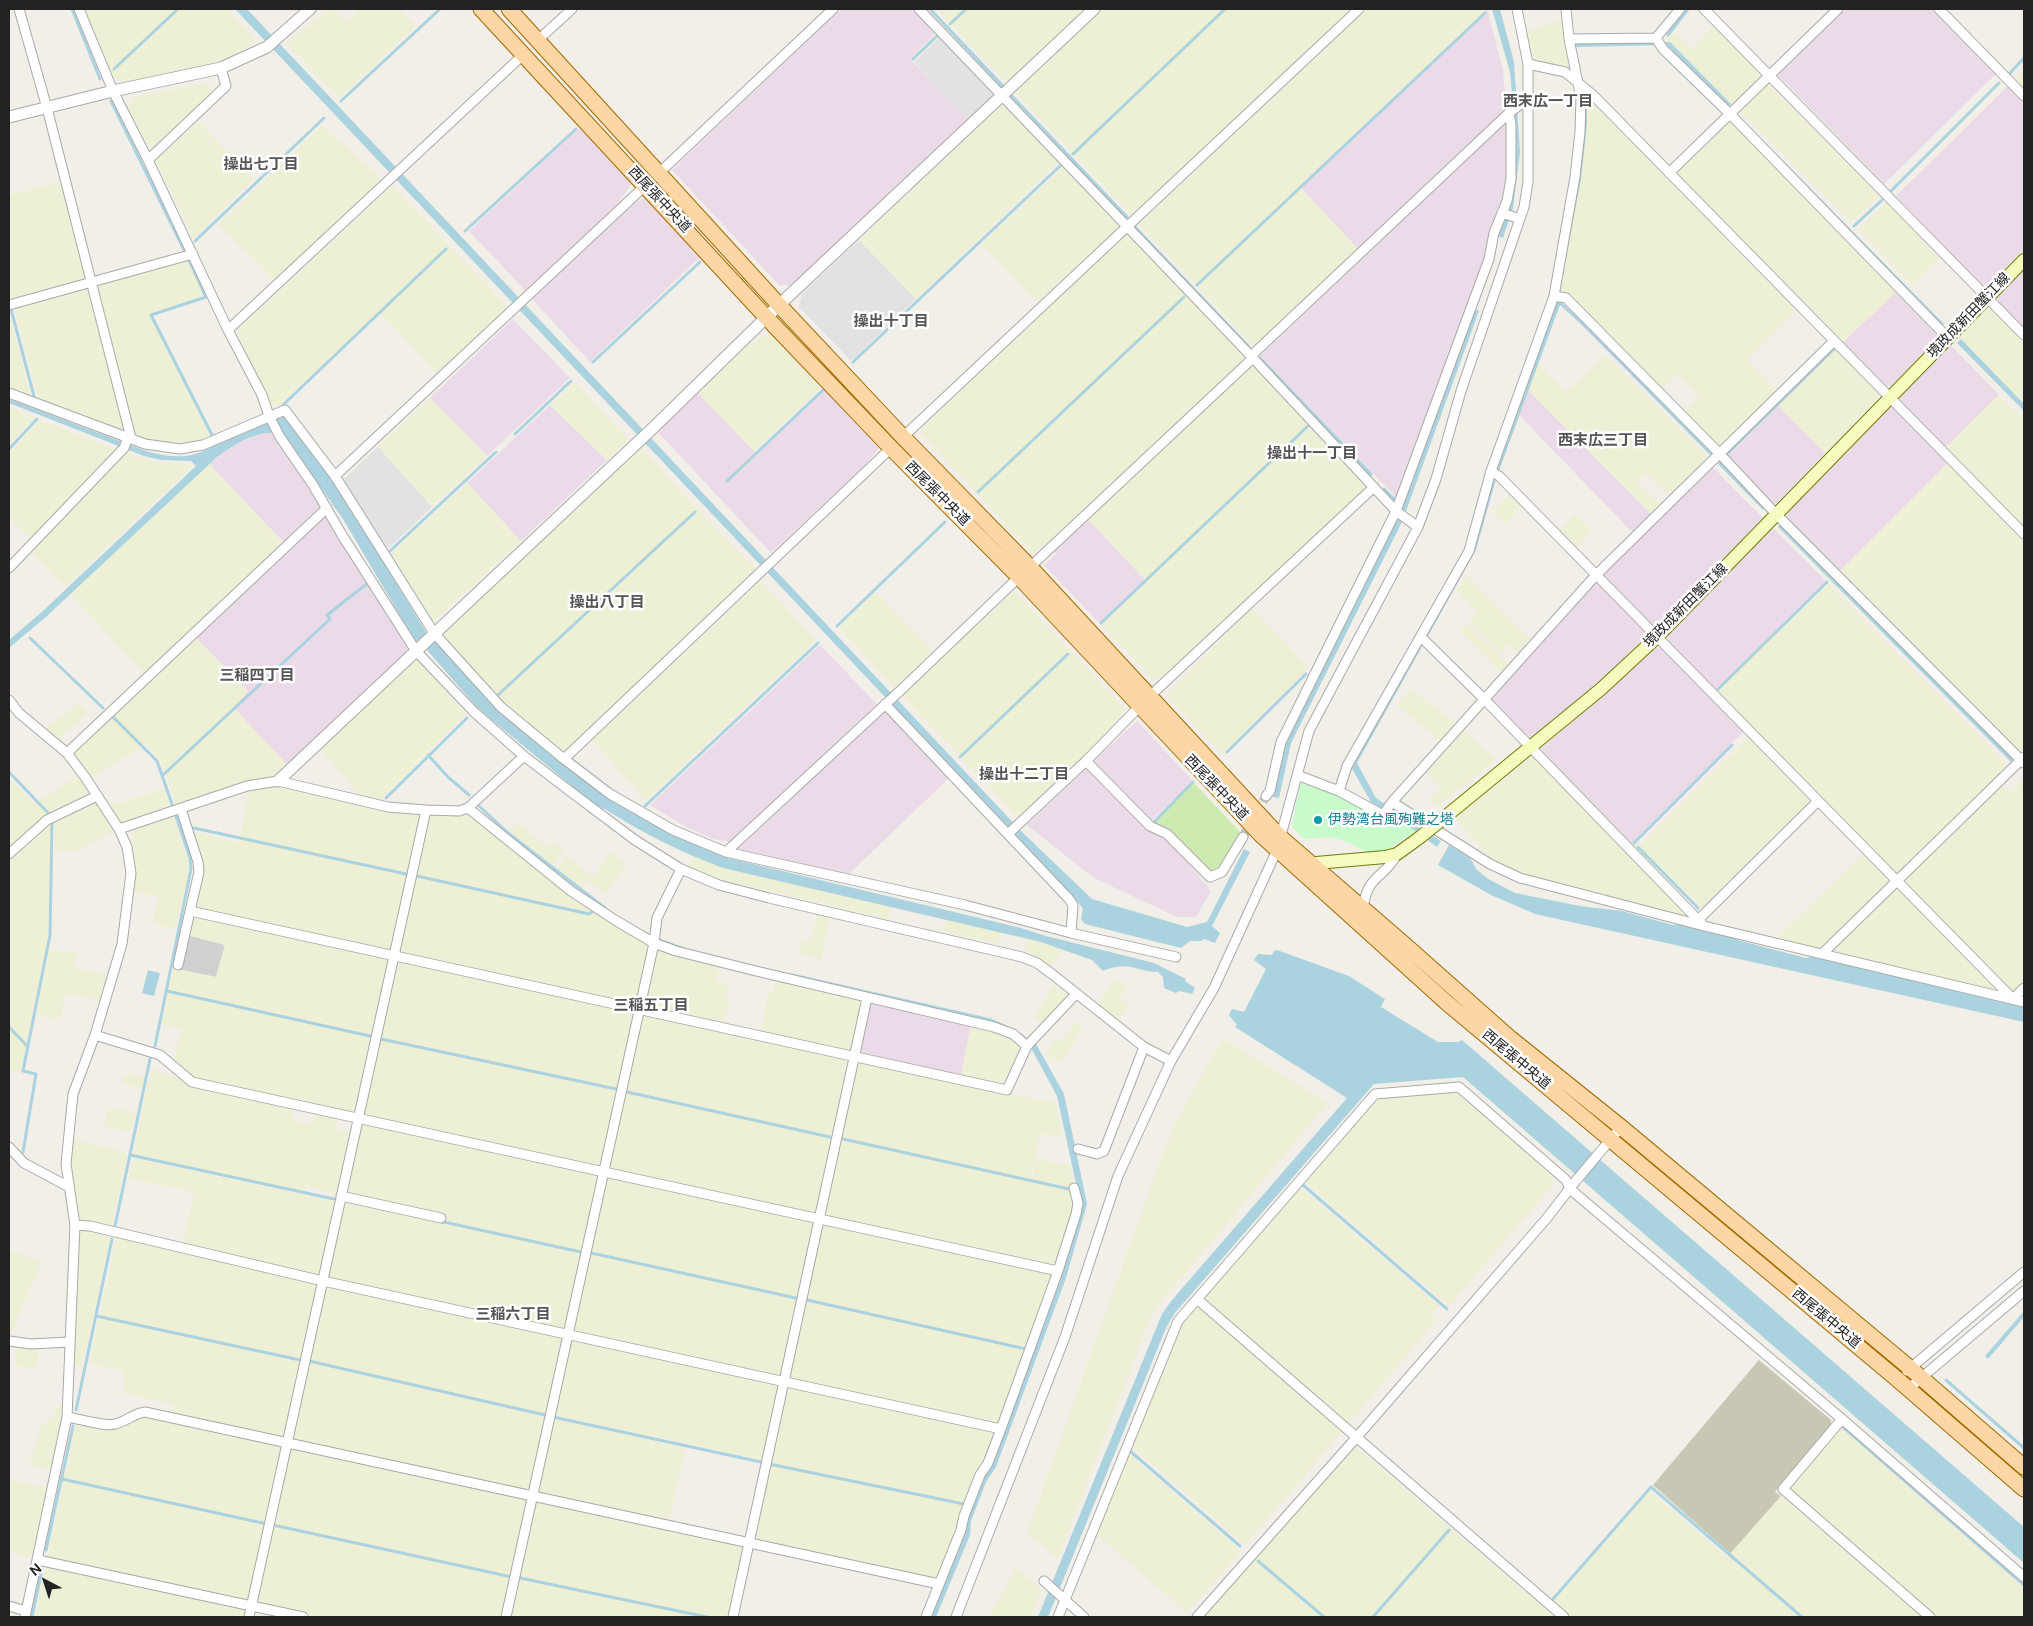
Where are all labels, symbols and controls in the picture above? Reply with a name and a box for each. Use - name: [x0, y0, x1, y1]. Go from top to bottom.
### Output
- district label: 西末広一丁目: [1503, 93, 1593, 111]
- district label: 操出七丁目: [224, 156, 298, 174]
- street label: 西尾張中央道: [624, 164, 694, 236]
- street label: 境政成新田蟹江線: [1924, 270, 2014, 362]
- district label: 操出十丁目: [854, 313, 928, 331]
- district label: 西末広三丁目: [1558, 432, 1648, 450]
- district label: 操出十一丁目: [1267, 445, 1357, 463]
- street label: 西尾張中央道: [901, 458, 973, 530]
- street label: 境政成新田蟹江線: [1640, 560, 1732, 652]
- district label: 操出八丁目: [570, 594, 644, 612]
- district label: 三稲四丁目: [220, 667, 294, 685]
- street label: 西尾張中央道: [1181, 752, 1251, 824]
- district label: 操出十二丁目: [979, 766, 1069, 784]
- place label: 伊勢湾台風殉難之塔: [1328, 812, 1454, 828]
- marker: 伊勢湾台風殉難之塔: [1312, 814, 1324, 826]
- district label: 三稲五丁目: [614, 997, 688, 1015]
- street label: 西尾張中央道: [1478, 1027, 1554, 1093]
- street label: 西尾張中央道: [1788, 1286, 1864, 1352]
- district label: 三稲六丁目: [476, 1306, 550, 1324]
- north arrow: [20, 1556, 70, 1606]
- text: N: [26, 1559, 45, 1580]

